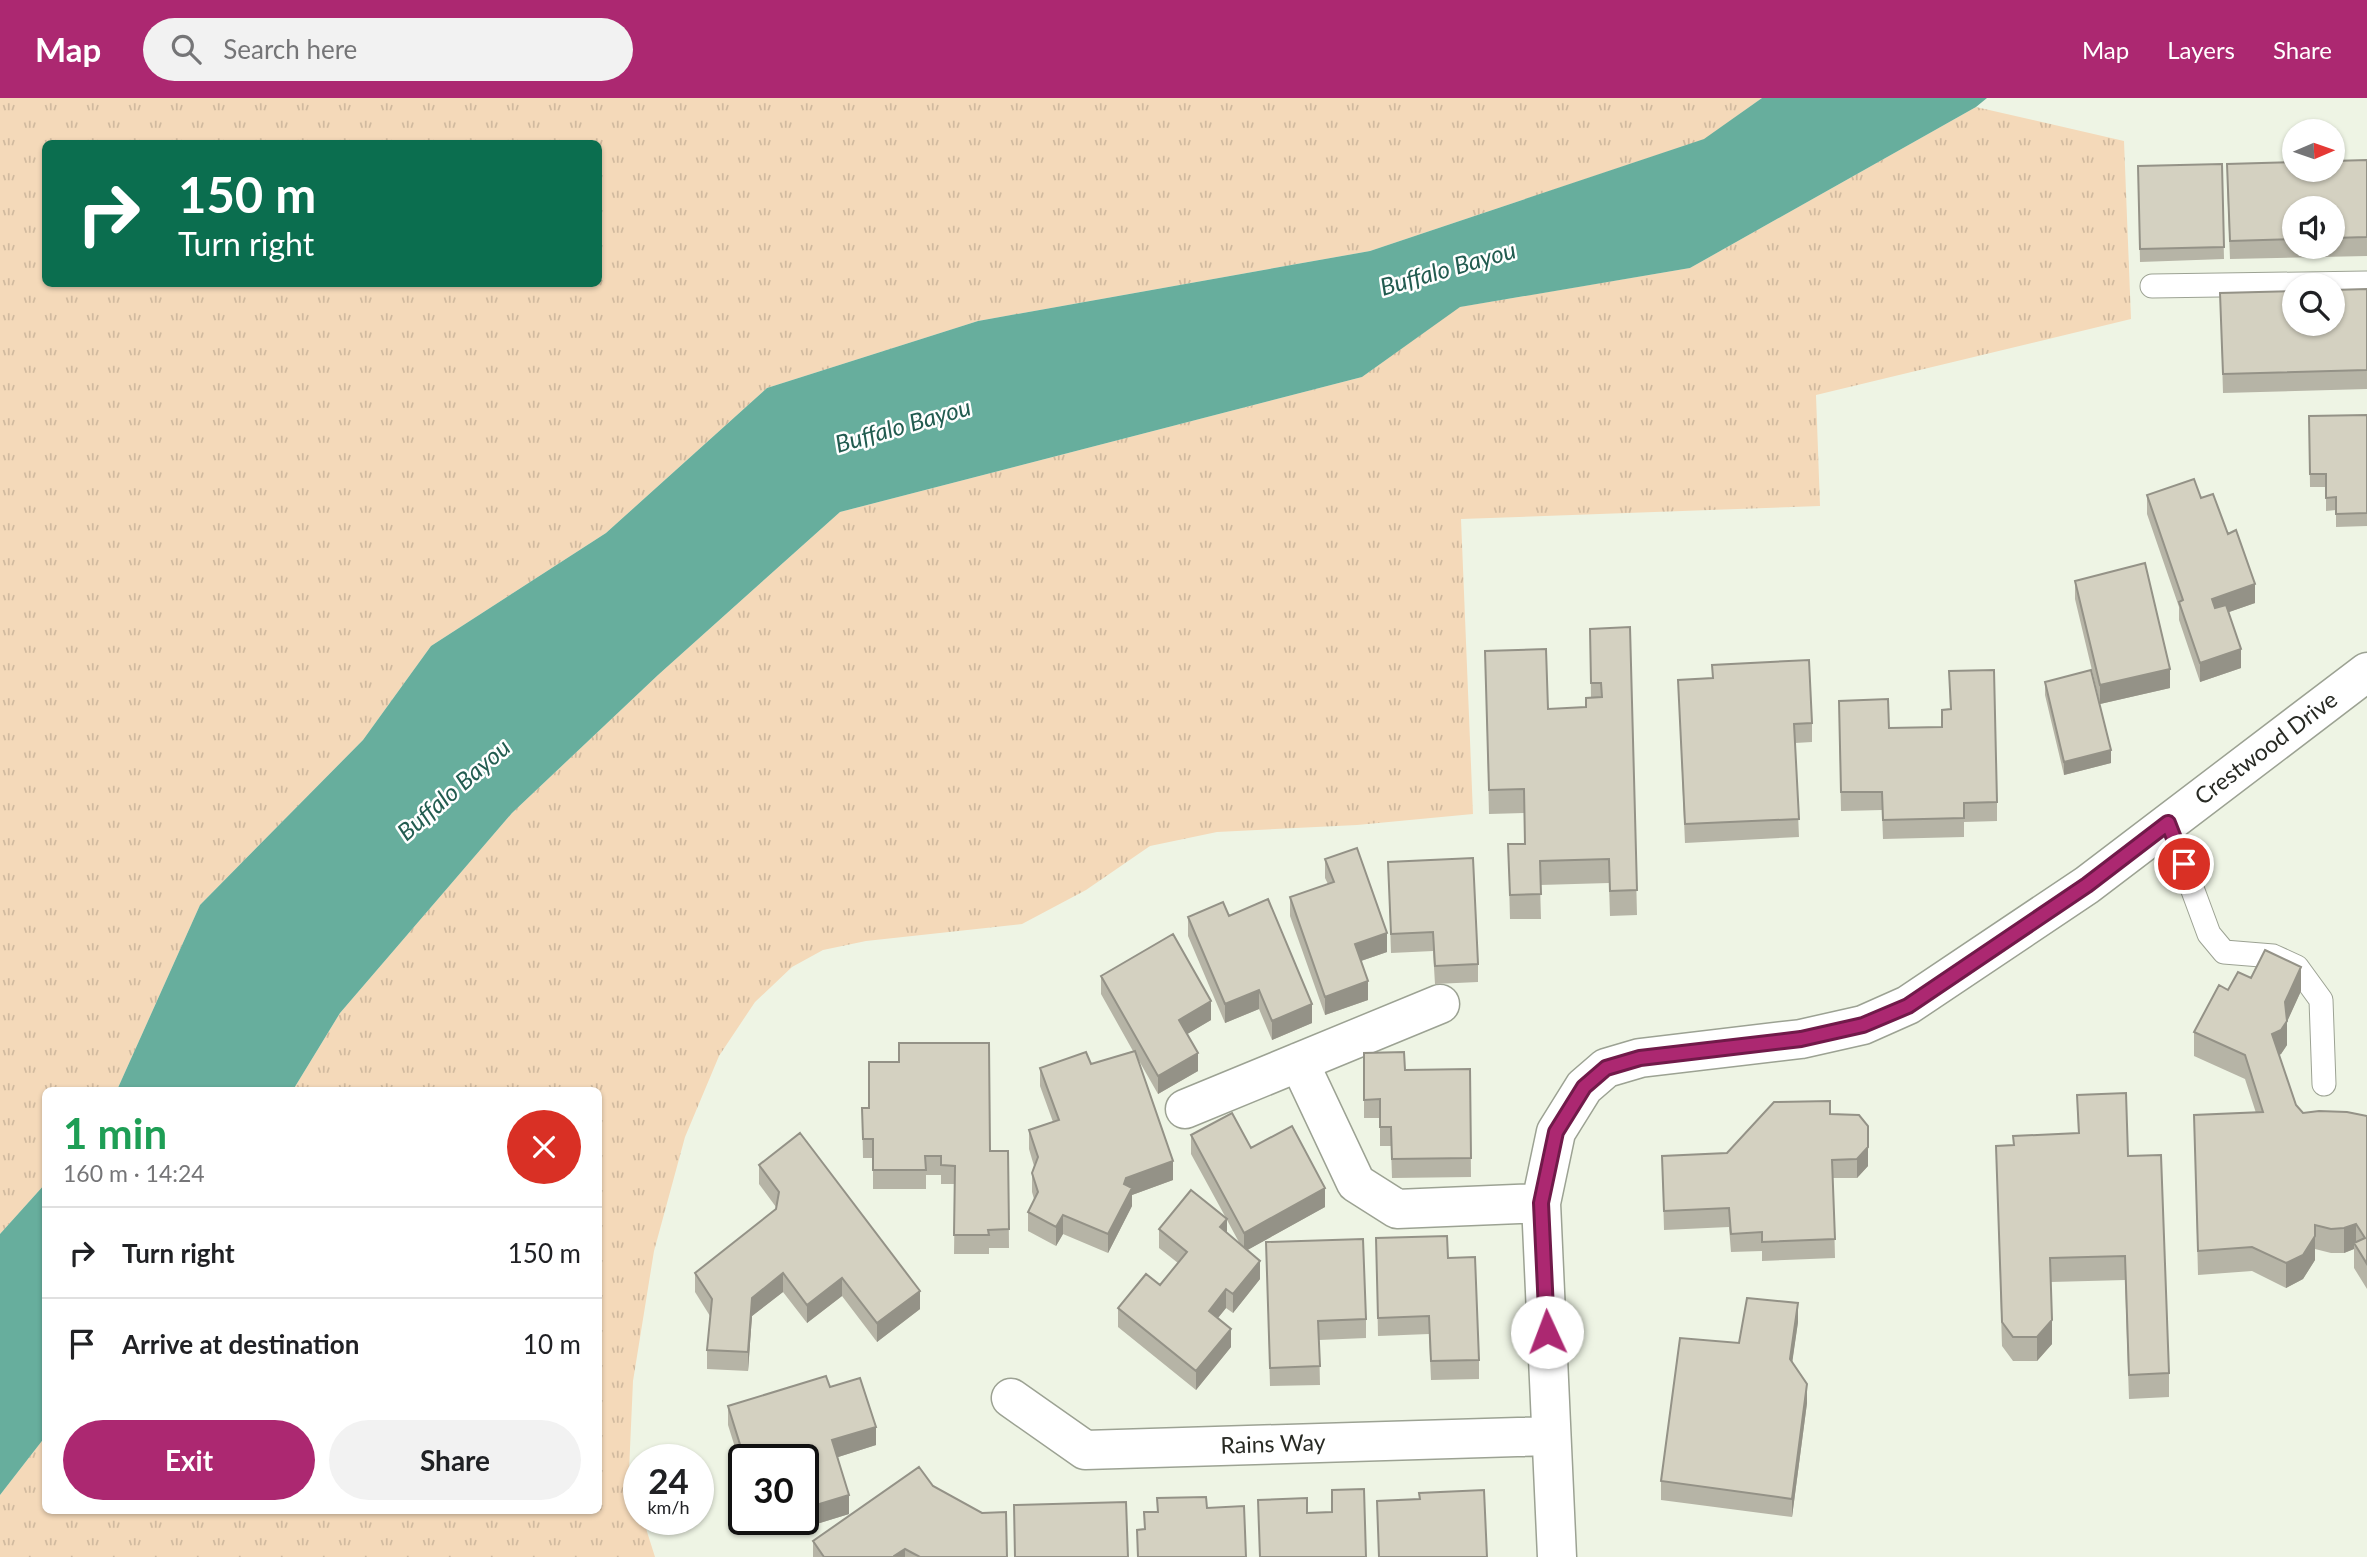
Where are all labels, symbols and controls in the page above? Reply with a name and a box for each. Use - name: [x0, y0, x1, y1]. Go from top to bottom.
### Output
- search box: [143, 18, 633, 81]
- text: Map: [35, 29, 101, 69]
- icon: search: [167, 30, 205, 68]
- text: Search here: [223, 33, 357, 65]
- text: Map: [2082, 35, 2129, 64]
- text: Layers: [2167, 35, 2235, 64]
- text: Share: [2273, 35, 2332, 64]
- north arrow: [2282, 119, 2345, 182]
- map controls: [2282, 119, 2345, 336]
- text: 150 m: [178, 165, 316, 223]
- icon: right: [63, 168, 154, 259]
- button: sound: [2282, 196, 2345, 259]
- text: Turn right: [178, 224, 314, 263]
- water label: Buffalo Bayou: [1376, 234, 1519, 301]
- button: search: [2282, 273, 2345, 336]
- water label: Buffalo Bayou: [831, 391, 974, 458]
- street label: Crestwood Drive: [2189, 685, 2342, 810]
- water label: Buffalo Bayou: [391, 732, 515, 846]
- pin: [2154, 834, 2214, 894]
- icon: arrive: [2165, 845, 2203, 883]
- text: 1 min: [63, 1108, 167, 1158]
- button: close: [507, 1110, 581, 1184]
- text: 160 m · 14:24: [63, 1159, 205, 1187]
- icon: right: [63, 1234, 101, 1272]
- text: Turn right: [122, 1237, 235, 1269]
- text: 150 m: [508, 1237, 581, 1269]
- position arrow: [1510, 1295, 1584, 1369]
- icon: arrive: [63, 1325, 101, 1363]
- text: Arrive at destination: [122, 1328, 359, 1360]
- text: 10 m: [523, 1328, 581, 1360]
- button: Exit: [63, 1420, 315, 1500]
- button: Share: [329, 1420, 581, 1500]
- street label: Rains Way: [1220, 1427, 1326, 1459]
- speed limit sign: 30: [728, 1444, 819, 1535]
- text: 24: [648, 1459, 689, 1501]
- text: km/h: [647, 1496, 690, 1518]

